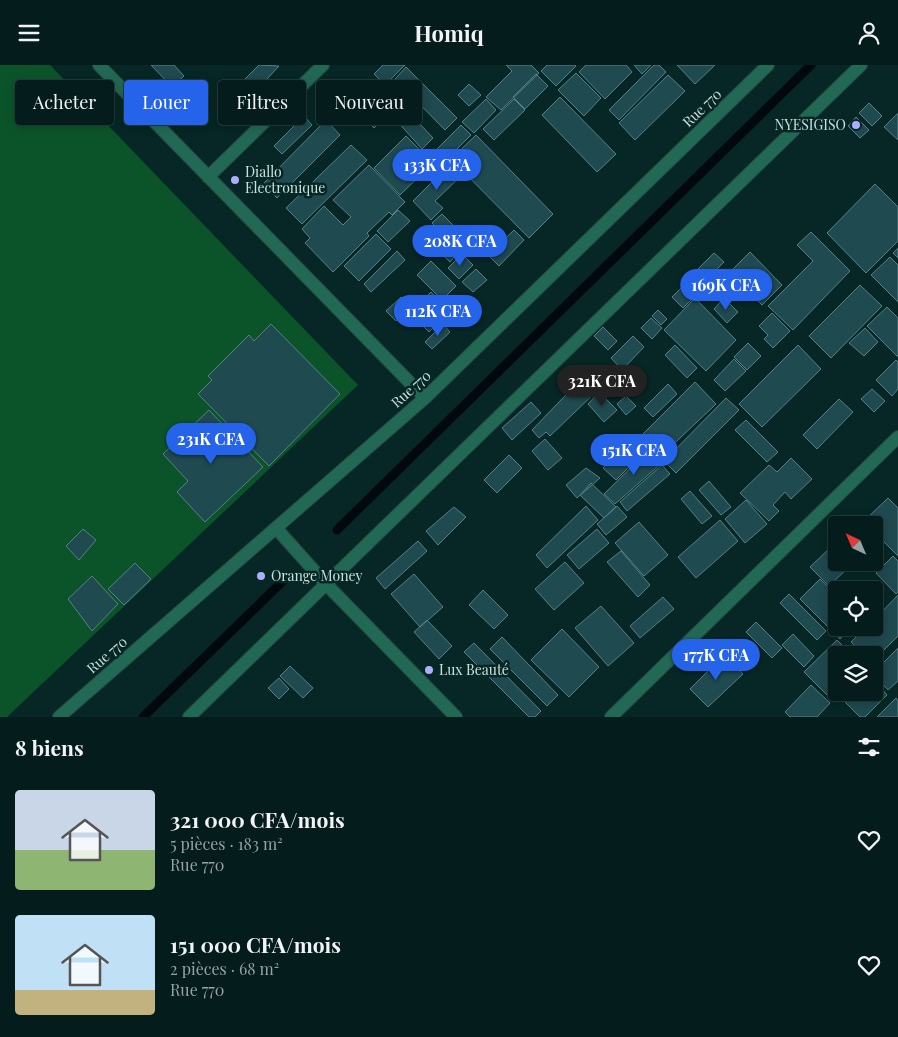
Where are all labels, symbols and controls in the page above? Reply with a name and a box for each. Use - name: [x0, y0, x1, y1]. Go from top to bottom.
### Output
- text: Homiq: [414, 18, 484, 48]
- icon: menu: [15, 19, 43, 47]
- icon: person: [855, 19, 883, 47]
- chip: Acheter: [15, 80, 114, 125]
- chip: Louer: [124, 80, 208, 125]
- chip: Filtres: [218, 80, 306, 125]
- chip: Nouveau: [316, 80, 422, 125]
- street label: Rue 770: [678, 84, 725, 131]
- place label: NYESIGISO: [775, 115, 846, 134]
- marker: NYESIGISO: [850, 119, 862, 131]
- pin: 133K CFA: [385, 149, 489, 191]
- text: 133K CFA: [403, 154, 471, 175]
- place label: Diallo Electronique: [245, 162, 325, 197]
- marker: Diallo Electronique: [229, 174, 241, 186]
- pin: 208K CFA: [408, 225, 512, 267]
- text: 208K CFA: [423, 230, 497, 251]
- pin: 169K CFA: [674, 269, 778, 311]
- text: 169K CFA: [691, 274, 761, 295]
- pin: 112K CFA: [386, 295, 490, 337]
- text: 112K CFA: [405, 300, 471, 321]
- pin: 321K CFA: [550, 365, 654, 407]
- street label: Rue 770: [387, 366, 435, 412]
- text: 321K CFA: [568, 370, 636, 391]
- pin: 231K CFA: [159, 423, 263, 465]
- text: 231K CFA: [177, 428, 245, 449]
- pin: 151K CFA: [582, 433, 686, 476]
- text: 151K CFA: [602, 439, 666, 460]
- north arrow: [828, 516, 882, 571]
- map controls: [828, 516, 883, 701]
- place label: Orange Money: [271, 566, 363, 585]
- marker: Orange Money: [255, 570, 267, 582]
- button: locate: [828, 581, 883, 636]
- street label: Rue 770: [82, 632, 131, 677]
- pin: 177K CFA: [664, 639, 768, 681]
- text: 177K CFA: [683, 644, 749, 665]
- button: layers: [828, 646, 883, 701]
- place label: Lux Beauté: [439, 660, 509, 679]
- marker: Lux Beauté: [423, 664, 435, 676]
- text: 8 biens: [15, 733, 84, 761]
- icon: filters: [855, 733, 883, 761]
- text: 321 000 CFA/mois: [170, 805, 345, 833]
- icon: home: [55, 810, 115, 870]
- icon: heart: [855, 826, 883, 854]
- text: 5 pièces · 183 m²: [170, 833, 283, 854]
- text: Rue 770: [170, 854, 224, 875]
- text: 151 000 CFA/mois: [170, 930, 341, 958]
- icon: home: [55, 935, 115, 995]
- icon: heart: [855, 951, 883, 979]
- text: 2 pièces · 68 m²: [170, 958, 279, 979]
- text: Rue 770: [170, 979, 224, 1000]

